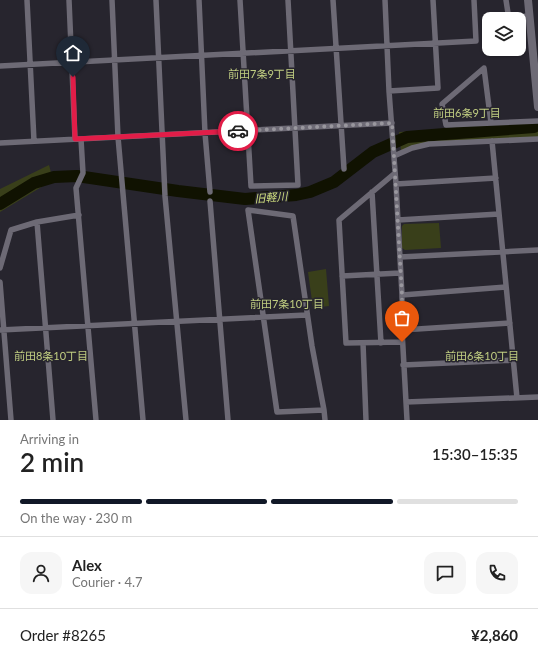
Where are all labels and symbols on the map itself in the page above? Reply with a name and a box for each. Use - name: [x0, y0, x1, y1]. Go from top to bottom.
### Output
- pin: [56, 36, 90, 77]
- district label: 前田7条9丁目: [228, 67, 296, 80]
- district label: 前田6条9丁目: [433, 106, 501, 119]
- courier: [218, 111, 258, 151]
- water label: 旧軽川: [254, 189, 289, 205]
- district label: 前田7条10丁目: [250, 297, 324, 310]
- pin: [385, 301, 419, 342]
- district label: 前田8条10丁目: [14, 349, 88, 362]
- district label: 前田6条10丁目: [445, 349, 519, 362]

